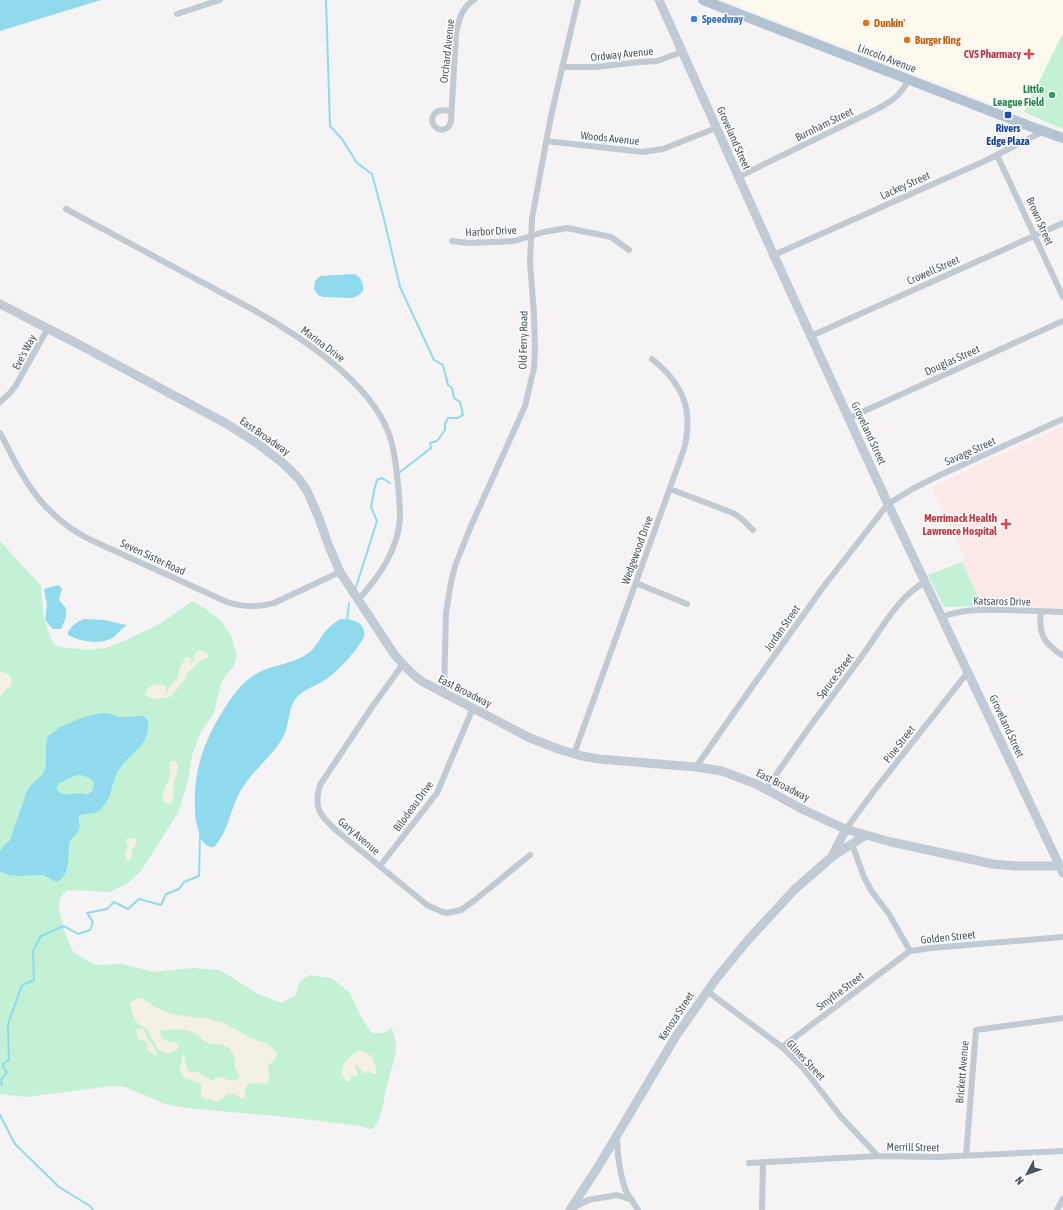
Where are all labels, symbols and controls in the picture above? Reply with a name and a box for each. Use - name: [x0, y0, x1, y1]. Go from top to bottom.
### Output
- place label: Speedway: [702, 13, 743, 25]
- marker: Speedway: [689, 14, 699, 24]
- place label: Dunkin': [874, 17, 905, 29]
- street label: Orchard Avenue: [438, 18, 456, 84]
- marker: Dunkin': [861, 18, 871, 28]
- place label: Burger King: [915, 34, 961, 46]
- marker: Burger King: [902, 35, 912, 45]
- street label: Lincoln Avenue: [856, 41, 918, 75]
- street label: Ordway Avenue: [590, 45, 654, 63]
- place label: CVS Pharmacy: [964, 48, 1021, 60]
- marker: CVS Pharmacy: [1024, 49, 1034, 59]
- place label: Little League Field: [993, 83, 1044, 108]
- marker: Little League Field: [1047, 90, 1057, 100]
- street label: Groveland Street: [715, 105, 753, 171]
- street label: Burnham Street: [793, 105, 855, 143]
- marker: Rivers Edge Plaza: [1003, 110, 1013, 120]
- place label: Rivers Edge Plaza: [986, 122, 1030, 147]
- street label: Woods Avenue: [580, 129, 640, 147]
- street label: Lackey Street: [878, 169, 932, 201]
- street label: Brown Street: [1024, 195, 1056, 247]
- street label: Harbor Drive: [465, 224, 517, 238]
- street label: Crowell Street: [905, 253, 961, 287]
- street label: Old Ferry Road: [516, 311, 530, 369]
- street label: Marina Drive: [299, 324, 347, 364]
- street label: Eve's Way: [10, 332, 38, 372]
- street label: Douglas Street: [923, 343, 981, 377]
- street label: Groveland Street: [849, 400, 889, 466]
- street label: East Broadway: [238, 414, 293, 458]
- street label: Savage Street: [943, 434, 997, 468]
- place label: Merrimack Health Lawrence Hospital: [923, 512, 998, 537]
- street label: Wedgewood Drive: [619, 514, 655, 586]
- marker: Merrimack Health Lawrence Hospital: [1000, 518, 1012, 530]
- street label: Seven Sister Road: [118, 537, 188, 577]
- street label: Katsaros Drive: [973, 594, 1031, 608]
- street label: Jordan Street: [762, 603, 802, 653]
- street label: Spruce Street: [814, 651, 856, 701]
- street label: East Broadway: [436, 672, 494, 710]
- street label: Groveland Street: [987, 693, 1027, 759]
- street label: Pine Street: [881, 723, 917, 765]
- street label: East Broadway: [754, 766, 812, 804]
- street label: Bilodeau Drive: [391, 779, 435, 833]
- street label: Gary Avenue: [336, 815, 382, 857]
- street label: Golden Street: [920, 928, 976, 946]
- street label: Smythe Street: [814, 969, 866, 1013]
- street label: Kenoza Street: [656, 990, 696, 1042]
- street label: Glines Street: [784, 1037, 828, 1083]
- street label: Brickett Avenue: [953, 1040, 971, 1104]
- street label: Merrill Street: [886, 1141, 940, 1153]
- north arrow: [1007, 1154, 1047, 1194]
- text: N: [1013, 1174, 1026, 1187]

